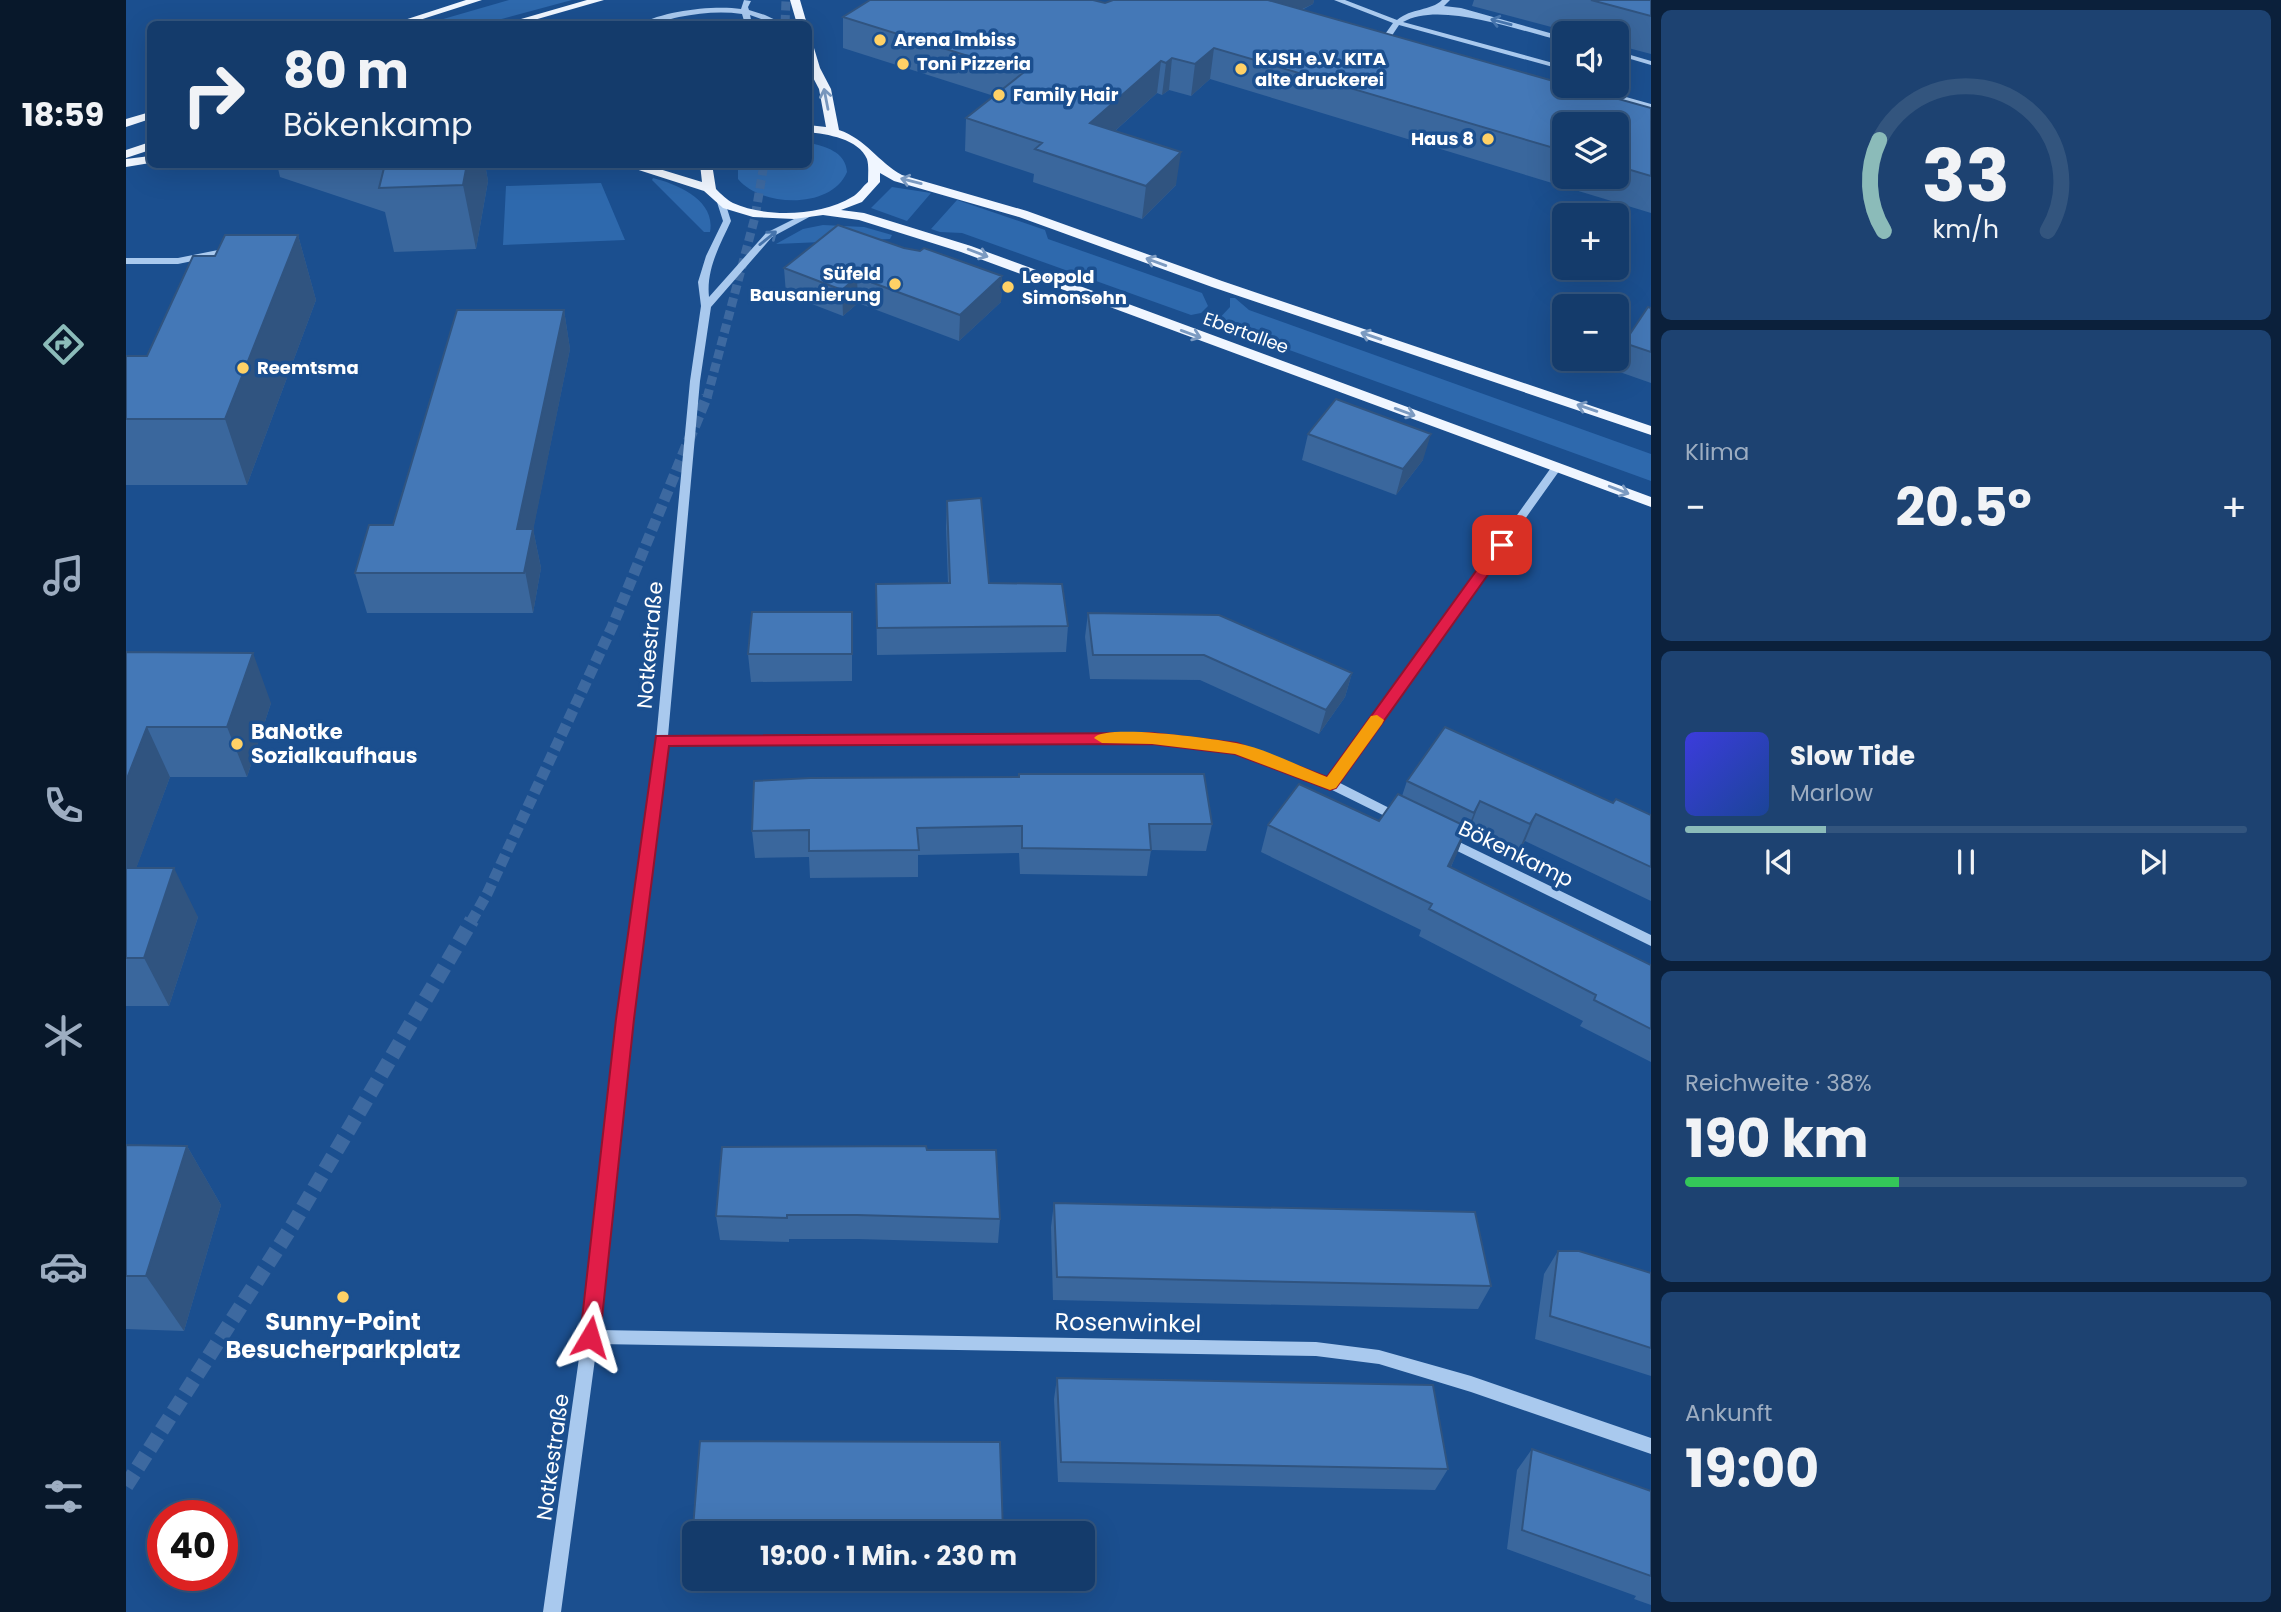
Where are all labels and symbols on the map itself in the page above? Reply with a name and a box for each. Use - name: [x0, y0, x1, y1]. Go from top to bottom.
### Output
- one-way arrow: [1491, 15, 1513, 28]
- place label: Arena Imbiss: [894, 27, 1016, 52]
- marker: Arena Imbiss: [872, 32, 888, 48]
- place label: KJSH e.V. KITA alte druckerei: [1255, 46, 1386, 92]
- place label: Toni Pizzeria: [917, 51, 1031, 76]
- marker: Toni Pizzeria: [895, 56, 911, 72]
- marker: KJSH e.V. KITA alte druckerei: [1233, 61, 1249, 77]
- place label: Family Hair: [1013, 82, 1119, 107]
- marker: Family Hair: [991, 87, 1007, 103]
- one-way arrow: [819, 88, 833, 111]
- place label: Haus 8: [1411, 126, 1474, 151]
- marker: Haus 8: [1480, 131, 1496, 147]
- one-way arrow: [900, 174, 923, 187]
- one-way arrow: [759, 230, 777, 246]
- one-way arrow: [967, 248, 989, 261]
- one-way arrow: [1145, 255, 1167, 267]
- place label: Süfeld Bausanierung: [750, 261, 881, 307]
- place label: Leopold Simonsohn: [1022, 264, 1127, 310]
- marker: Süfeld Bausanierung: [887, 276, 903, 292]
- marker: Leopold Simonsohn: [1000, 279, 1016, 295]
- street label: Ebertallee: [1200, 306, 1292, 360]
- one-way arrow: [1361, 328, 1383, 341]
- one-way arrow: [1180, 329, 1202, 341]
- place label: Reemtsma: [257, 355, 359, 380]
- marker: Reemtsma: [235, 360, 251, 376]
- one-way arrow: [1576, 401, 1598, 413]
- one-way arrow: [1394, 406, 1415, 419]
- one-way arrow: [1607, 485, 1629, 497]
- pin: [1472, 515, 1532, 575]
- street label: Notkestraße: [629, 580, 670, 710]
- place label: BaNotke Sozialkaufhaus: [251, 717, 418, 770]
- marker: BaNotke Sozialkaufhaus: [229, 736, 245, 752]
- street label: Bökenkamp: [1454, 813, 1578, 894]
- marker: Sunny-Point Besucherparkplatz: [335, 1289, 351, 1305]
- position arrow: [553, 1300, 627, 1374]
- place label: Sunny-Point Besucherparkplatz: [226, 1305, 461, 1366]
- street label: Rosenwinkel: [1054, 1305, 1202, 1340]
- street label: Notkestraße: [529, 1392, 576, 1522]
- speed limit sign: 40: [147, 1500, 238, 1591]

